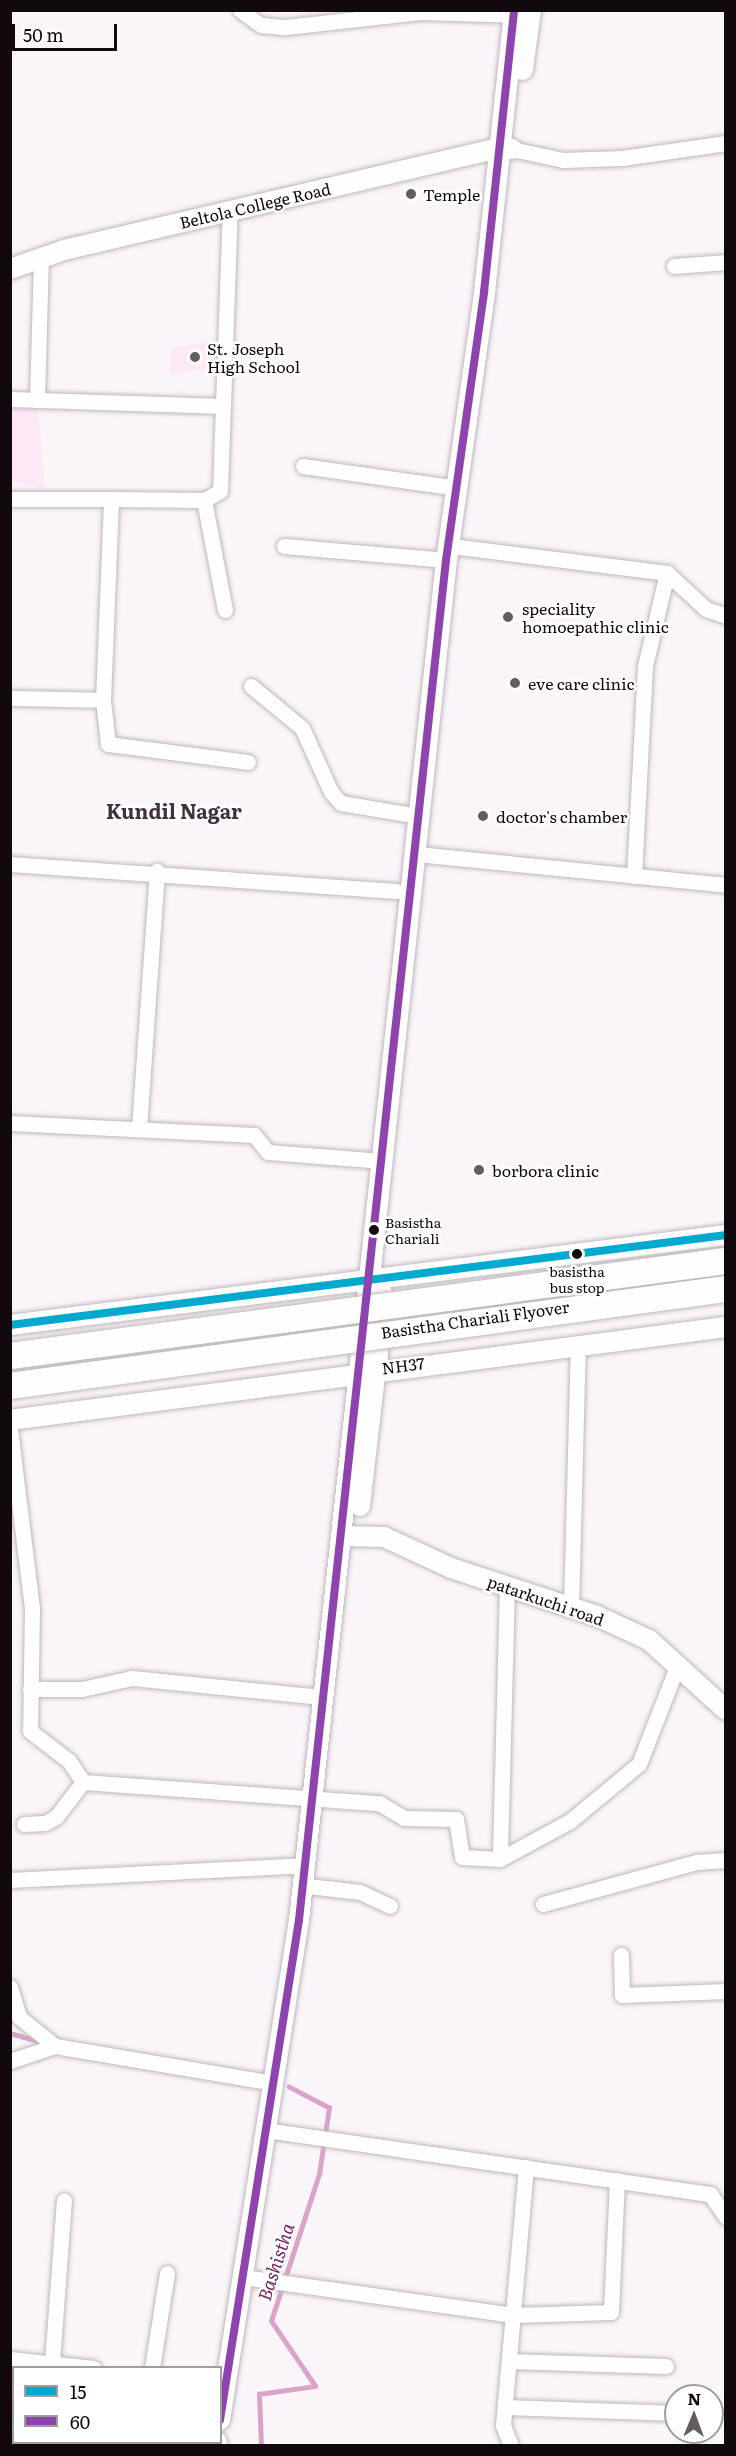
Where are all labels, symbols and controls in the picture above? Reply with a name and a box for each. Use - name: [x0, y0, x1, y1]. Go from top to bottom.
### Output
- scale bar: [15, 12, 120, 50]
- text: 50 m: [23, 21, 64, 48]
- street label: Beltola College Road: [178, 178, 332, 232]
- place label: Temple: [423, 184, 480, 204]
- marker: Temple: [404, 187, 418, 201]
- place label: St. Joseph High School: [207, 338, 300, 376]
- marker: St. Joseph High School: [188, 350, 202, 364]
- place label: speciality homoepathic clinic: [522, 598, 669, 636]
- marker: speciality homoepathic clinic: [499, 608, 517, 626]
- place label: eve care clinic: [528, 673, 634, 693]
- marker: eve care clinic: [506, 674, 524, 692]
- district label: Kundil Nagar: [106, 798, 242, 822]
- place label: doctor's chamber: [496, 806, 627, 826]
- marker: doctor's chamber: [474, 807, 492, 825]
- place label: borbora clinic: [492, 1160, 599, 1180]
- marker: borbora clinic: [470, 1161, 488, 1179]
- place label: Basistha Chariali: [385, 1214, 441, 1246]
- marker: Basistha Chariali: [368, 1224, 380, 1236]
- marker: basistha bus stop: [571, 1248, 583, 1260]
- place label: basistha bus stop: [549, 1263, 605, 1296]
- street label: Basistha Chariali Flyover: [380, 1296, 570, 1342]
- street label: NH37: [380, 1353, 426, 1377]
- street label: patarkuchi road: [485, 1571, 607, 1629]
- water label: Bashistha: [253, 2220, 299, 2304]
- legend: [12, 2366, 222, 2444]
- text: 15: [70, 2378, 86, 2405]
- north arrow: [664, 2384, 724, 2444]
- text: N: [687, 2386, 701, 2410]
- text: 60: [70, 2408, 90, 2435]

